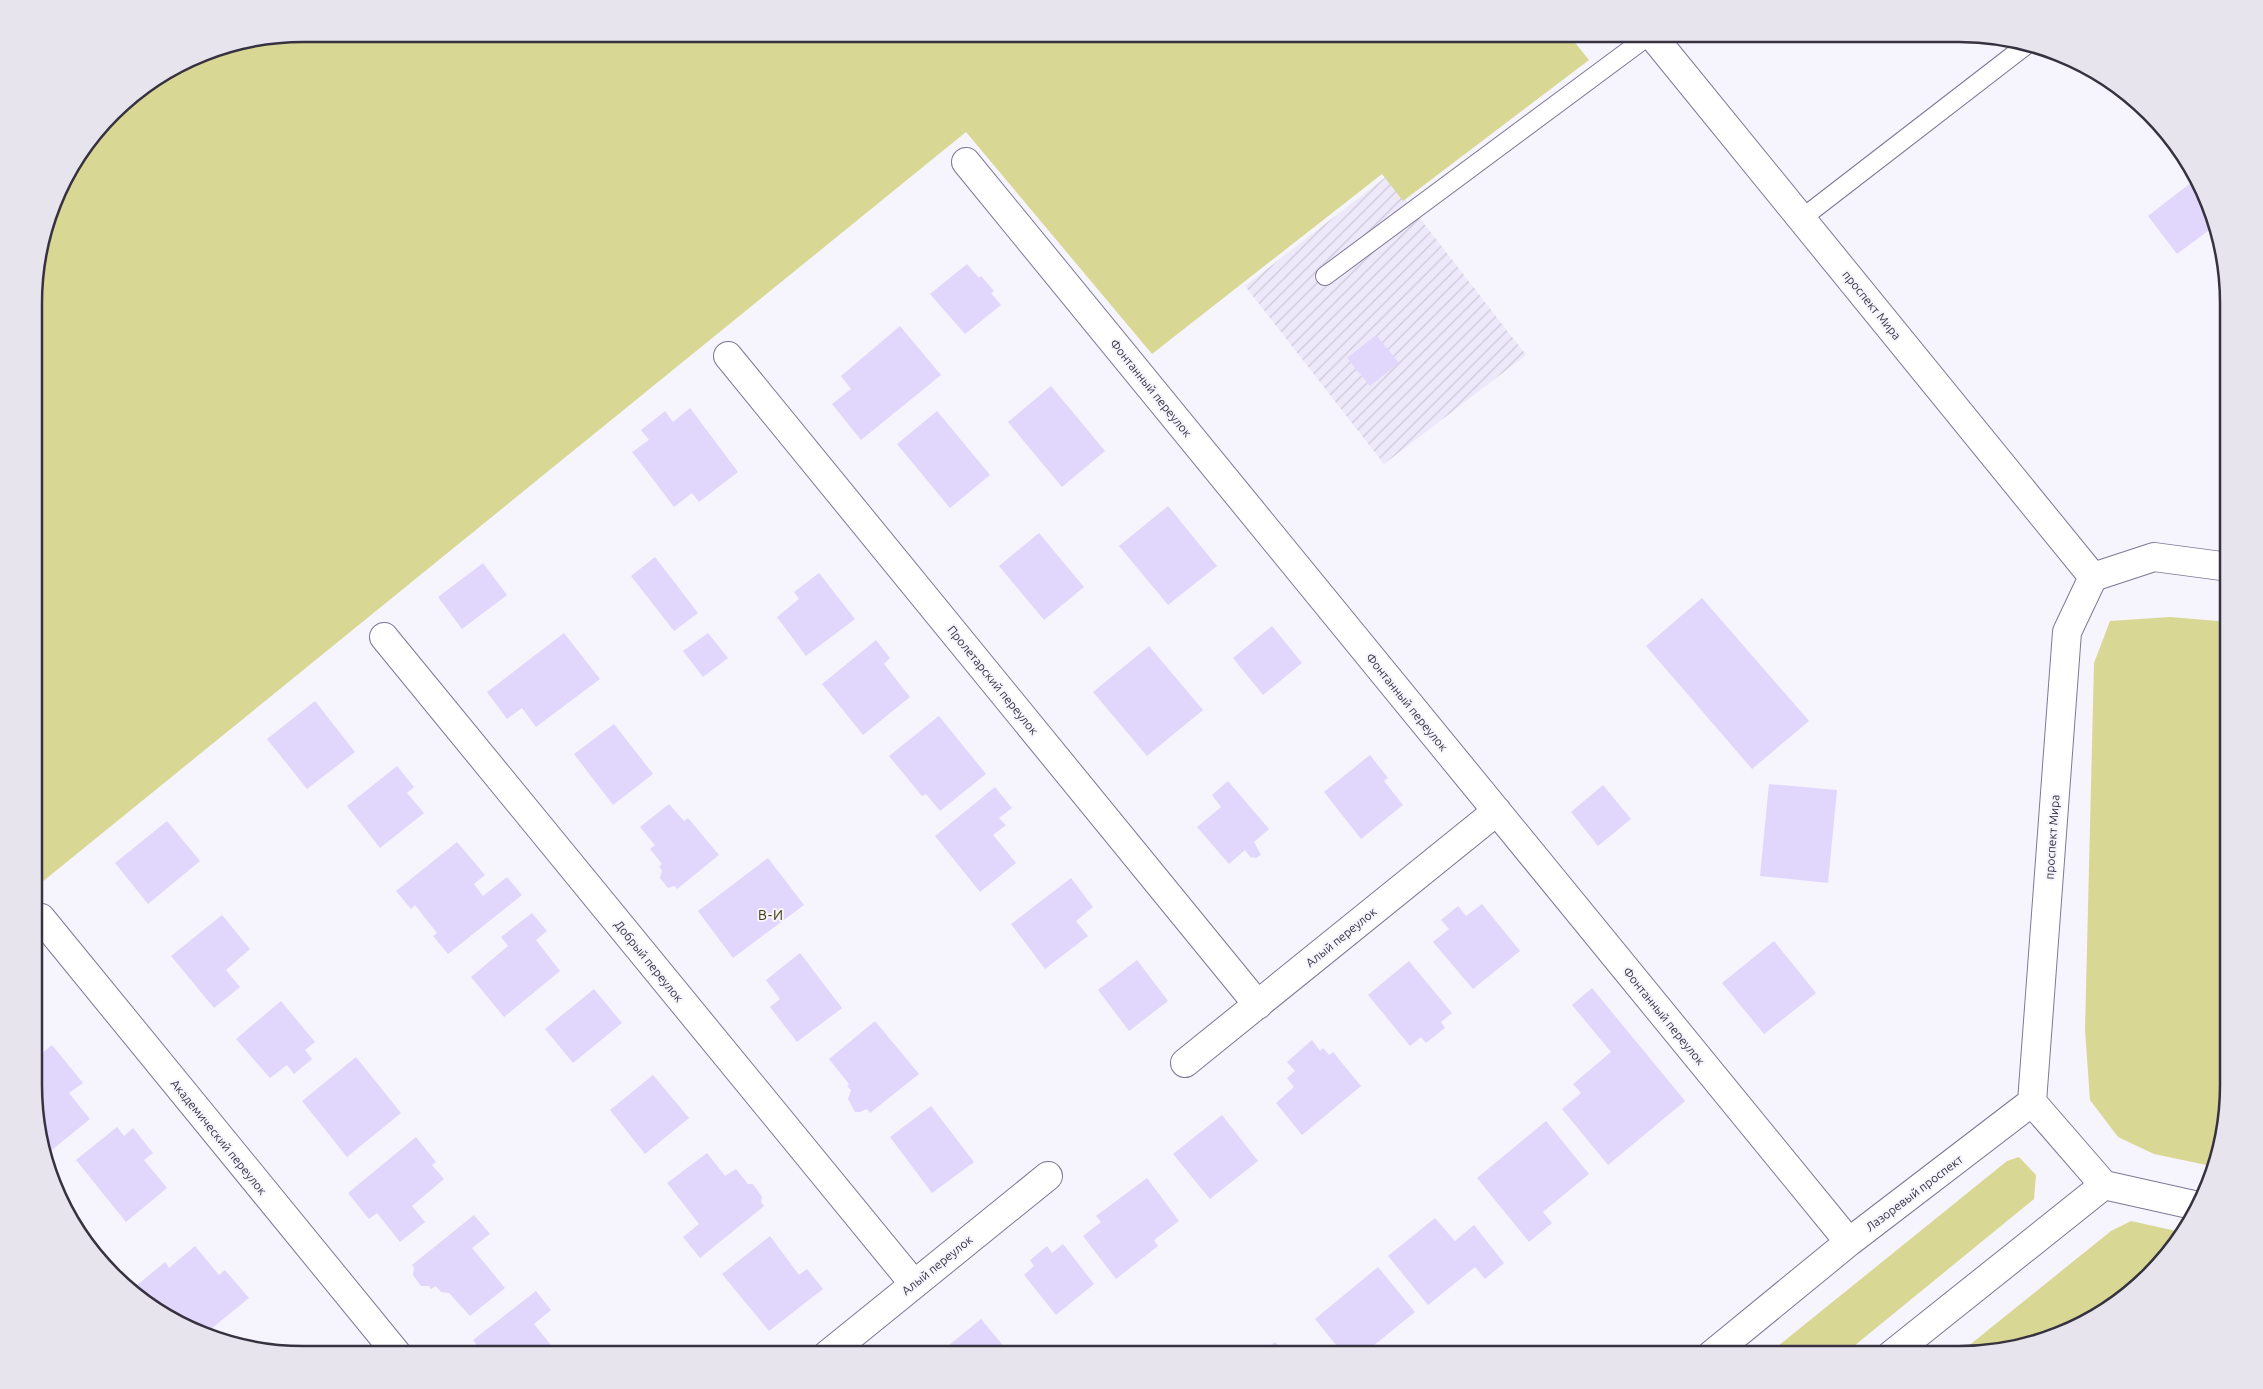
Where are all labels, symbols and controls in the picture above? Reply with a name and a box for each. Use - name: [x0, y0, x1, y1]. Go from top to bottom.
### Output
- street label: проспект Мира: [1840, 268, 1904, 342]
- street label: Фонтанный переулок: [1108, 337, 1194, 439]
- street label: Пролетарский переулок: [945, 623, 1041, 737]
- street label: Фонтанный переулок: [1364, 651, 1450, 753]
- street label: проспект Мира: [2043, 794, 2061, 880]
- street label: Алый переулок: [1303, 905, 1379, 969]
- district label: В-И: [758, 907, 784, 923]
- street label: Добрый переулок: [612, 918, 686, 1004]
- street label: Фонтанный переулок: [1621, 965, 1707, 1067]
- street label: Академический переулок: [169, 1077, 269, 1197]
- street label: Лазоревый проспект: [1863, 1152, 1966, 1234]
- street label: Алый переулок: [899, 1233, 975, 1297]

